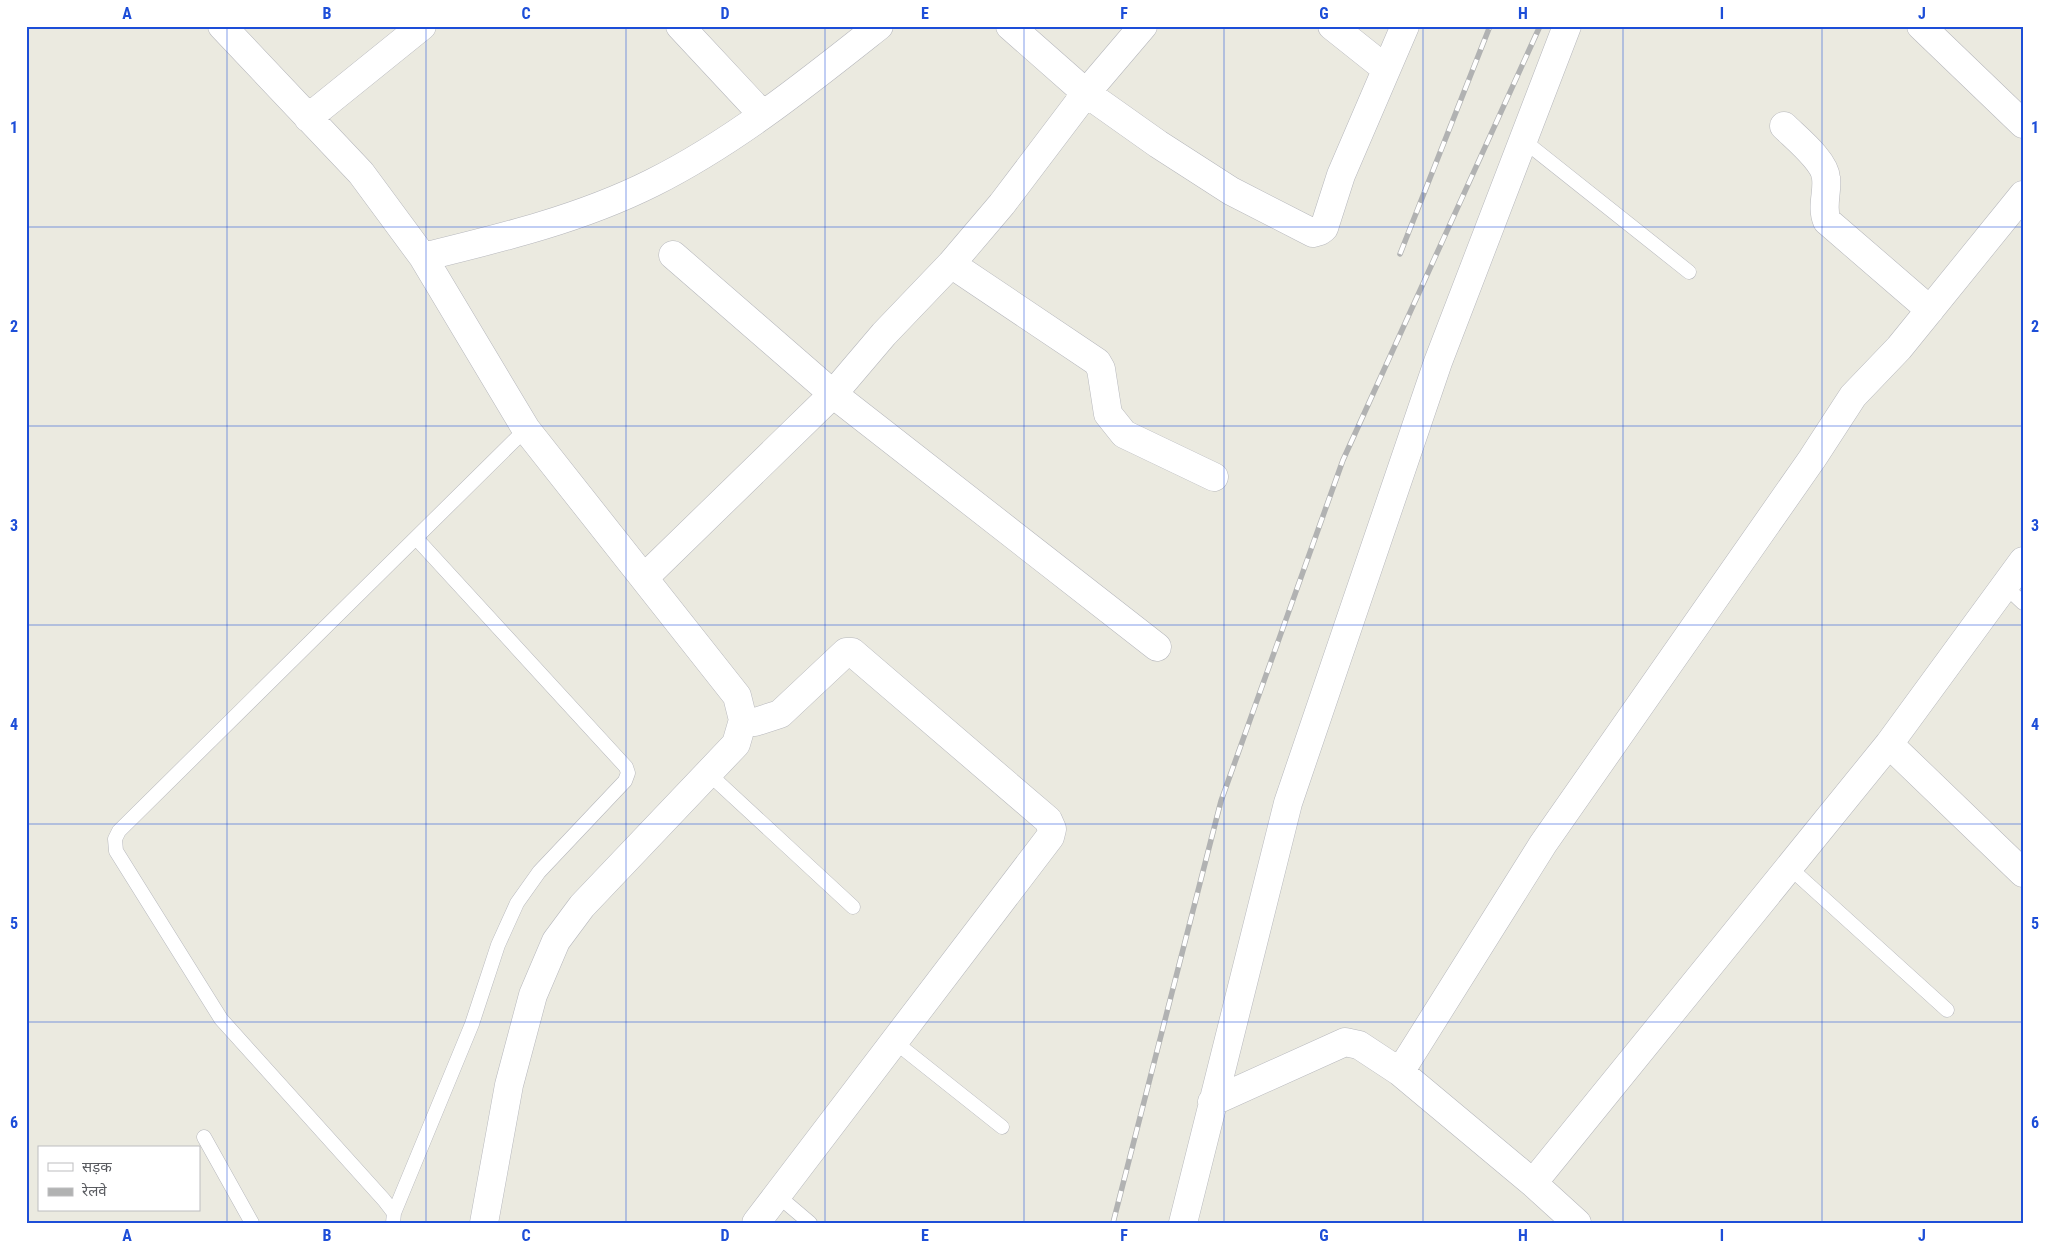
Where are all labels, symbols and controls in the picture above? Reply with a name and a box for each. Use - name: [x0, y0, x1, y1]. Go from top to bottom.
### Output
- text: A: [122, 4, 132, 23]
- text: B: [323, 4, 332, 23]
- text: C: [521, 4, 531, 23]
- text: D: [720, 4, 730, 23]
- text: E: [921, 4, 929, 23]
- text: F: [1120, 4, 1128, 23]
- text: G: [1319, 4, 1329, 23]
- text: H: [1518, 4, 1528, 23]
- text: I: [1720, 4, 1724, 23]
- text: J: [1918, 4, 1926, 23]
- text: 1: [10, 118, 18, 137]
- text: 1: [2031, 118, 2039, 137]
- text: 2: [10, 317, 18, 336]
- text: 2: [2031, 317, 2039, 336]
- text: 3: [10, 516, 18, 535]
- text: 3: [2031, 516, 2039, 535]
- text: 4: [10, 715, 18, 734]
- text: 4: [2031, 715, 2039, 734]
- text: 5: [10, 914, 18, 933]
- text: 5: [2031, 914, 2039, 933]
- text: 6: [10, 1113, 18, 1132]
- text: 6: [2031, 1113, 2039, 1132]
- legend: [38, 1146, 200, 1212]
- text: सड़क: [82, 1158, 112, 1176]
- text: रेलवे: [81, 1182, 107, 1200]
- text: A: [122, 1226, 132, 1245]
- text: B: [323, 1226, 332, 1245]
- text: C: [521, 1226, 531, 1245]
- text: D: [720, 1226, 730, 1245]
- text: E: [921, 1226, 929, 1245]
- text: F: [1120, 1226, 1128, 1245]
- text: G: [1319, 1226, 1329, 1245]
- text: H: [1518, 1226, 1528, 1245]
- text: I: [1720, 1226, 1724, 1245]
- text: J: [1918, 1226, 1926, 1245]

